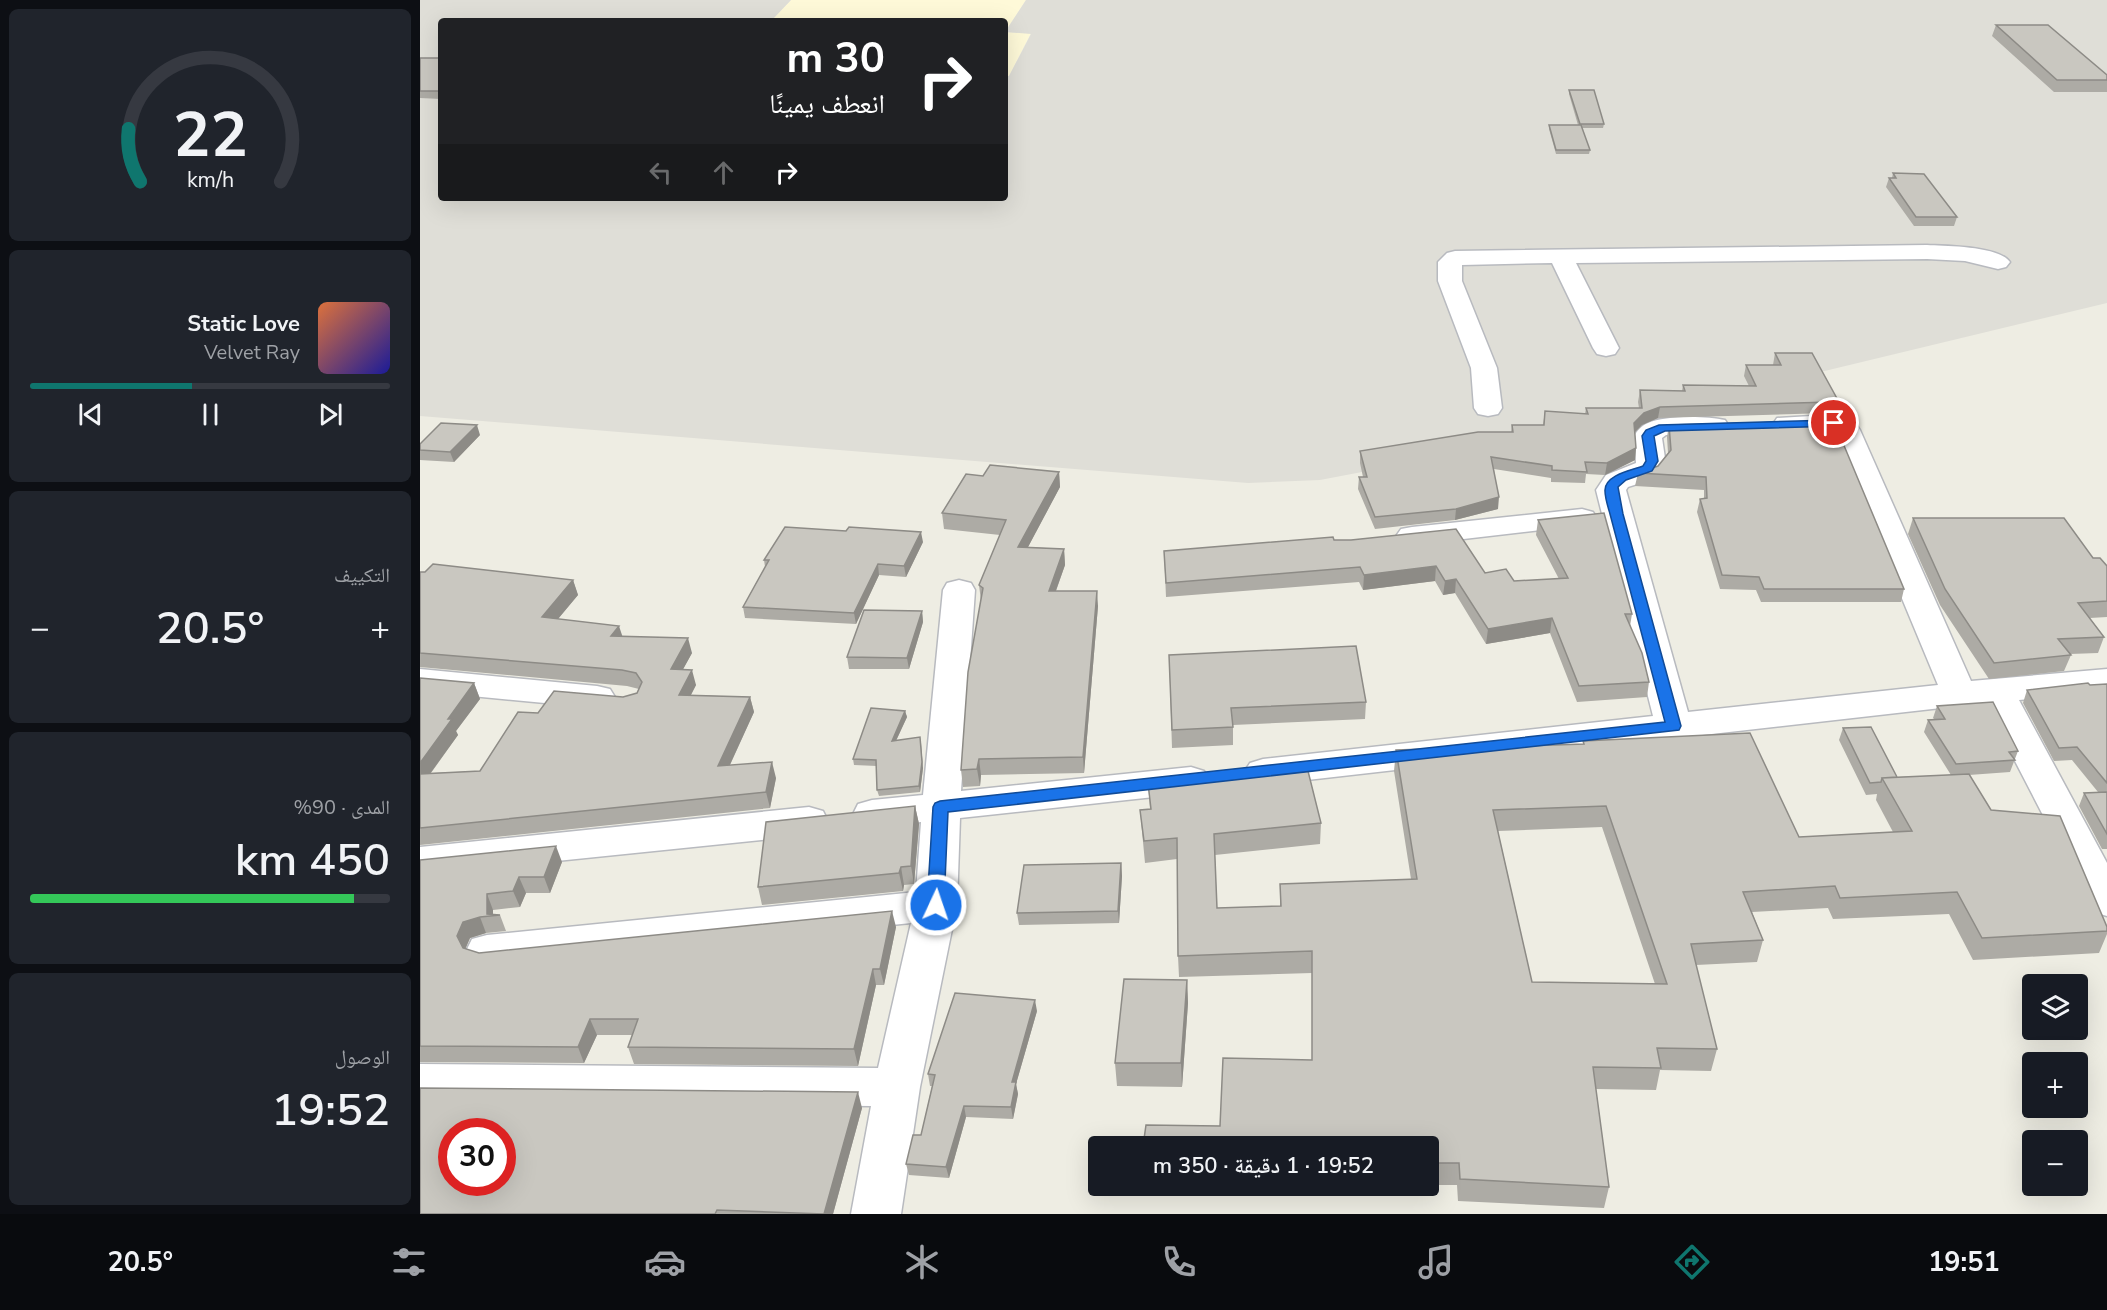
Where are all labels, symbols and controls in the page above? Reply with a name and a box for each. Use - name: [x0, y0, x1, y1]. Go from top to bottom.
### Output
- text: 30 m: [786, 30, 885, 87]
- icon: right: [906, 42, 984, 120]
- text: انعطف يمينًا: [769, 86, 885, 123]
- text: 22: [173, 93, 247, 178]
- icon: left: [644, 156, 677, 189]
- icon: ahead: [707, 156, 740, 189]
- icon: right: [770, 156, 803, 189]
- text: km/h: [186, 165, 234, 195]
- text: Static Love: [187, 309, 300, 339]
- text: Velvet Ray: [204, 339, 300, 366]
- pin: [1808, 397, 1859, 448]
- icon: previous: [74, 398, 107, 431]
- icon: pause: [194, 398, 227, 431]
- icon: next: [314, 398, 347, 431]
- icon: arrive: [1817, 406, 1850, 439]
- text: التكييف: [334, 562, 390, 589]
- text: 20.5°: [156, 598, 264, 659]
- text: −: [30, 606, 50, 651]
- text: +: [370, 606, 390, 651]
- text: المدى · 90%: [293, 794, 390, 821]
- text: 450 km: [235, 830, 390, 891]
- position arrow: [904, 873, 968, 937]
- map controls: [2022, 974, 2088, 1196]
- button: layers: [2022, 974, 2088, 1040]
- text: الوصول: [335, 1044, 390, 1071]
- button: +: [2022, 1052, 2088, 1118]
- text: 19:52: [271, 1080, 390, 1141]
- speed limit sign: 30: [438, 1118, 516, 1196]
- button: −: [2022, 1130, 2088, 1196]
- text: 19:52 · 1 دقيقة · 350 m: [1153, 1151, 1374, 1181]
- icon: filters: [388, 1241, 430, 1283]
- icon: car: [644, 1241, 686, 1283]
- icon: climate: [901, 1241, 943, 1283]
- icon: phone: [1158, 1241, 1200, 1283]
- icon: music: [1415, 1241, 1457, 1283]
- icon: directions: [1671, 1241, 1713, 1283]
- text: 20.5°: [107, 1244, 173, 1281]
- text: 19:51: [1928, 1244, 2000, 1281]

